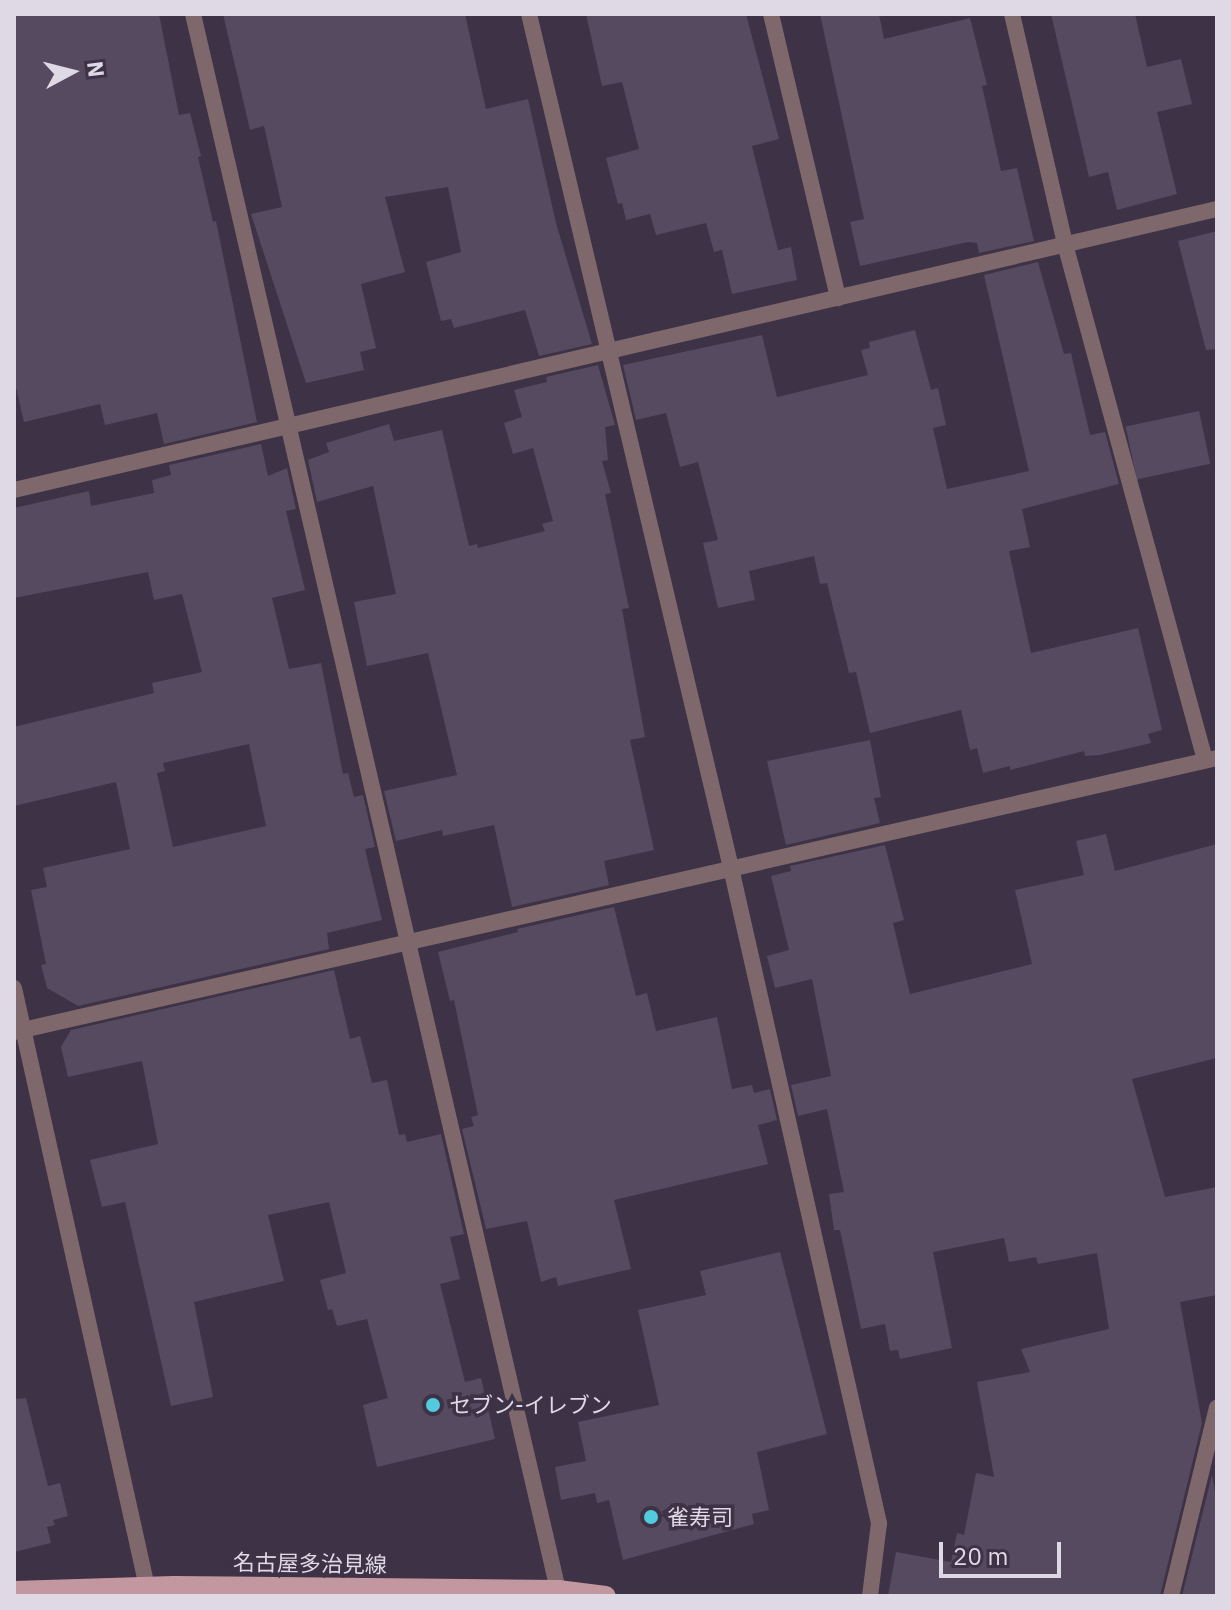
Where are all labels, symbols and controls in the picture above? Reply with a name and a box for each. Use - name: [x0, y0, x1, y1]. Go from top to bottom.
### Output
- north arrow: [32, 32, 112, 112]
- text: N: [81, 59, 112, 79]
- place label: セブン-イレブン: [449, 1392, 612, 1418]
- marker: セブン-イレブン: [424, 1396, 442, 1414]
- place label: 雀寿司: [667, 1504, 733, 1530]
- marker: 雀寿司: [642, 1508, 660, 1526]
- scale bar: [943, 1526, 1065, 1576]
- text: 20 m: [953, 1540, 1008, 1572]
- street label: 名古屋多治見線: [233, 1548, 387, 1578]

